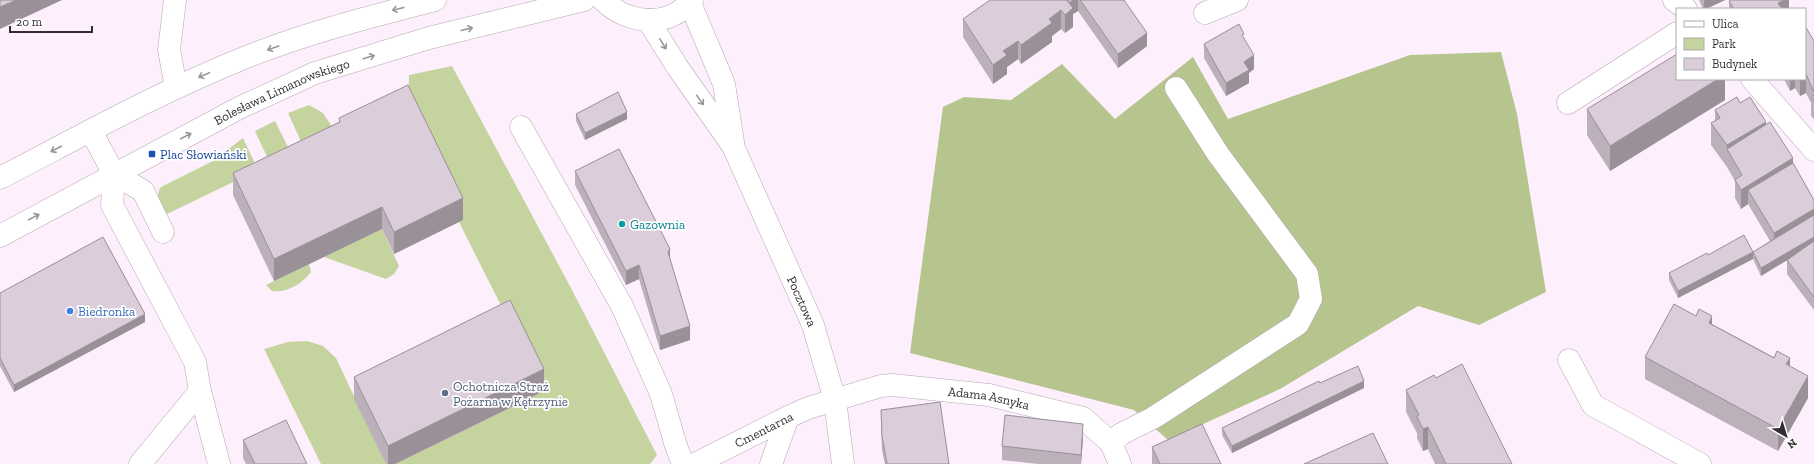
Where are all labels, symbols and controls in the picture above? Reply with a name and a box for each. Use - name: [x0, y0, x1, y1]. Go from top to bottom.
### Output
- one-way arrow: [391, 6, 404, 14]
- scale bar: [10, 8, 92, 34]
- legend: [1676, 8, 1806, 80]
- text: 20 m: [16, 15, 43, 29]
- text: Ulica: [1712, 17, 1739, 31]
- one-way arrow: [460, 24, 473, 32]
- text: Park: [1712, 37, 1737, 51]
- one-way arrow: [659, 38, 667, 49]
- one-way arrow: [268, 44, 280, 52]
- one-way arrow: [362, 53, 375, 60]
- street label: Bolesława Limanowskiego: [211, 56, 352, 128]
- text: Budynek: [1712, 57, 1758, 71]
- one-way arrow: [199, 72, 211, 79]
- one-way arrow: [696, 94, 704, 105]
- one-way arrow: [179, 132, 191, 139]
- one-way arrow: [51, 145, 63, 153]
- place label: Plac Słowiański: [160, 147, 247, 162]
- marker: Plac Słowiański: [147, 149, 157, 159]
- one-way arrow: [28, 213, 40, 221]
- place label: Gazownia: [630, 217, 686, 232]
- marker: Gazownia: [617, 219, 627, 229]
- street label: Pocztowa: [784, 274, 820, 330]
- place label: Biedronka: [78, 304, 136, 319]
- marker: Biedronka: [65, 306, 75, 316]
- place label: Ochotnicza Straż Pożarna w Kętrzynie: [453, 379, 568, 409]
- street label: Adama Asnyka: [947, 384, 1032, 413]
- marker: Ochotnicza Straż Pożarna w Kętrzynie: [440, 388, 450, 398]
- street label: Cmentarna: [732, 408, 796, 451]
- north arrow: [1766, 416, 1806, 456]
- text: N: [1784, 436, 1799, 452]

